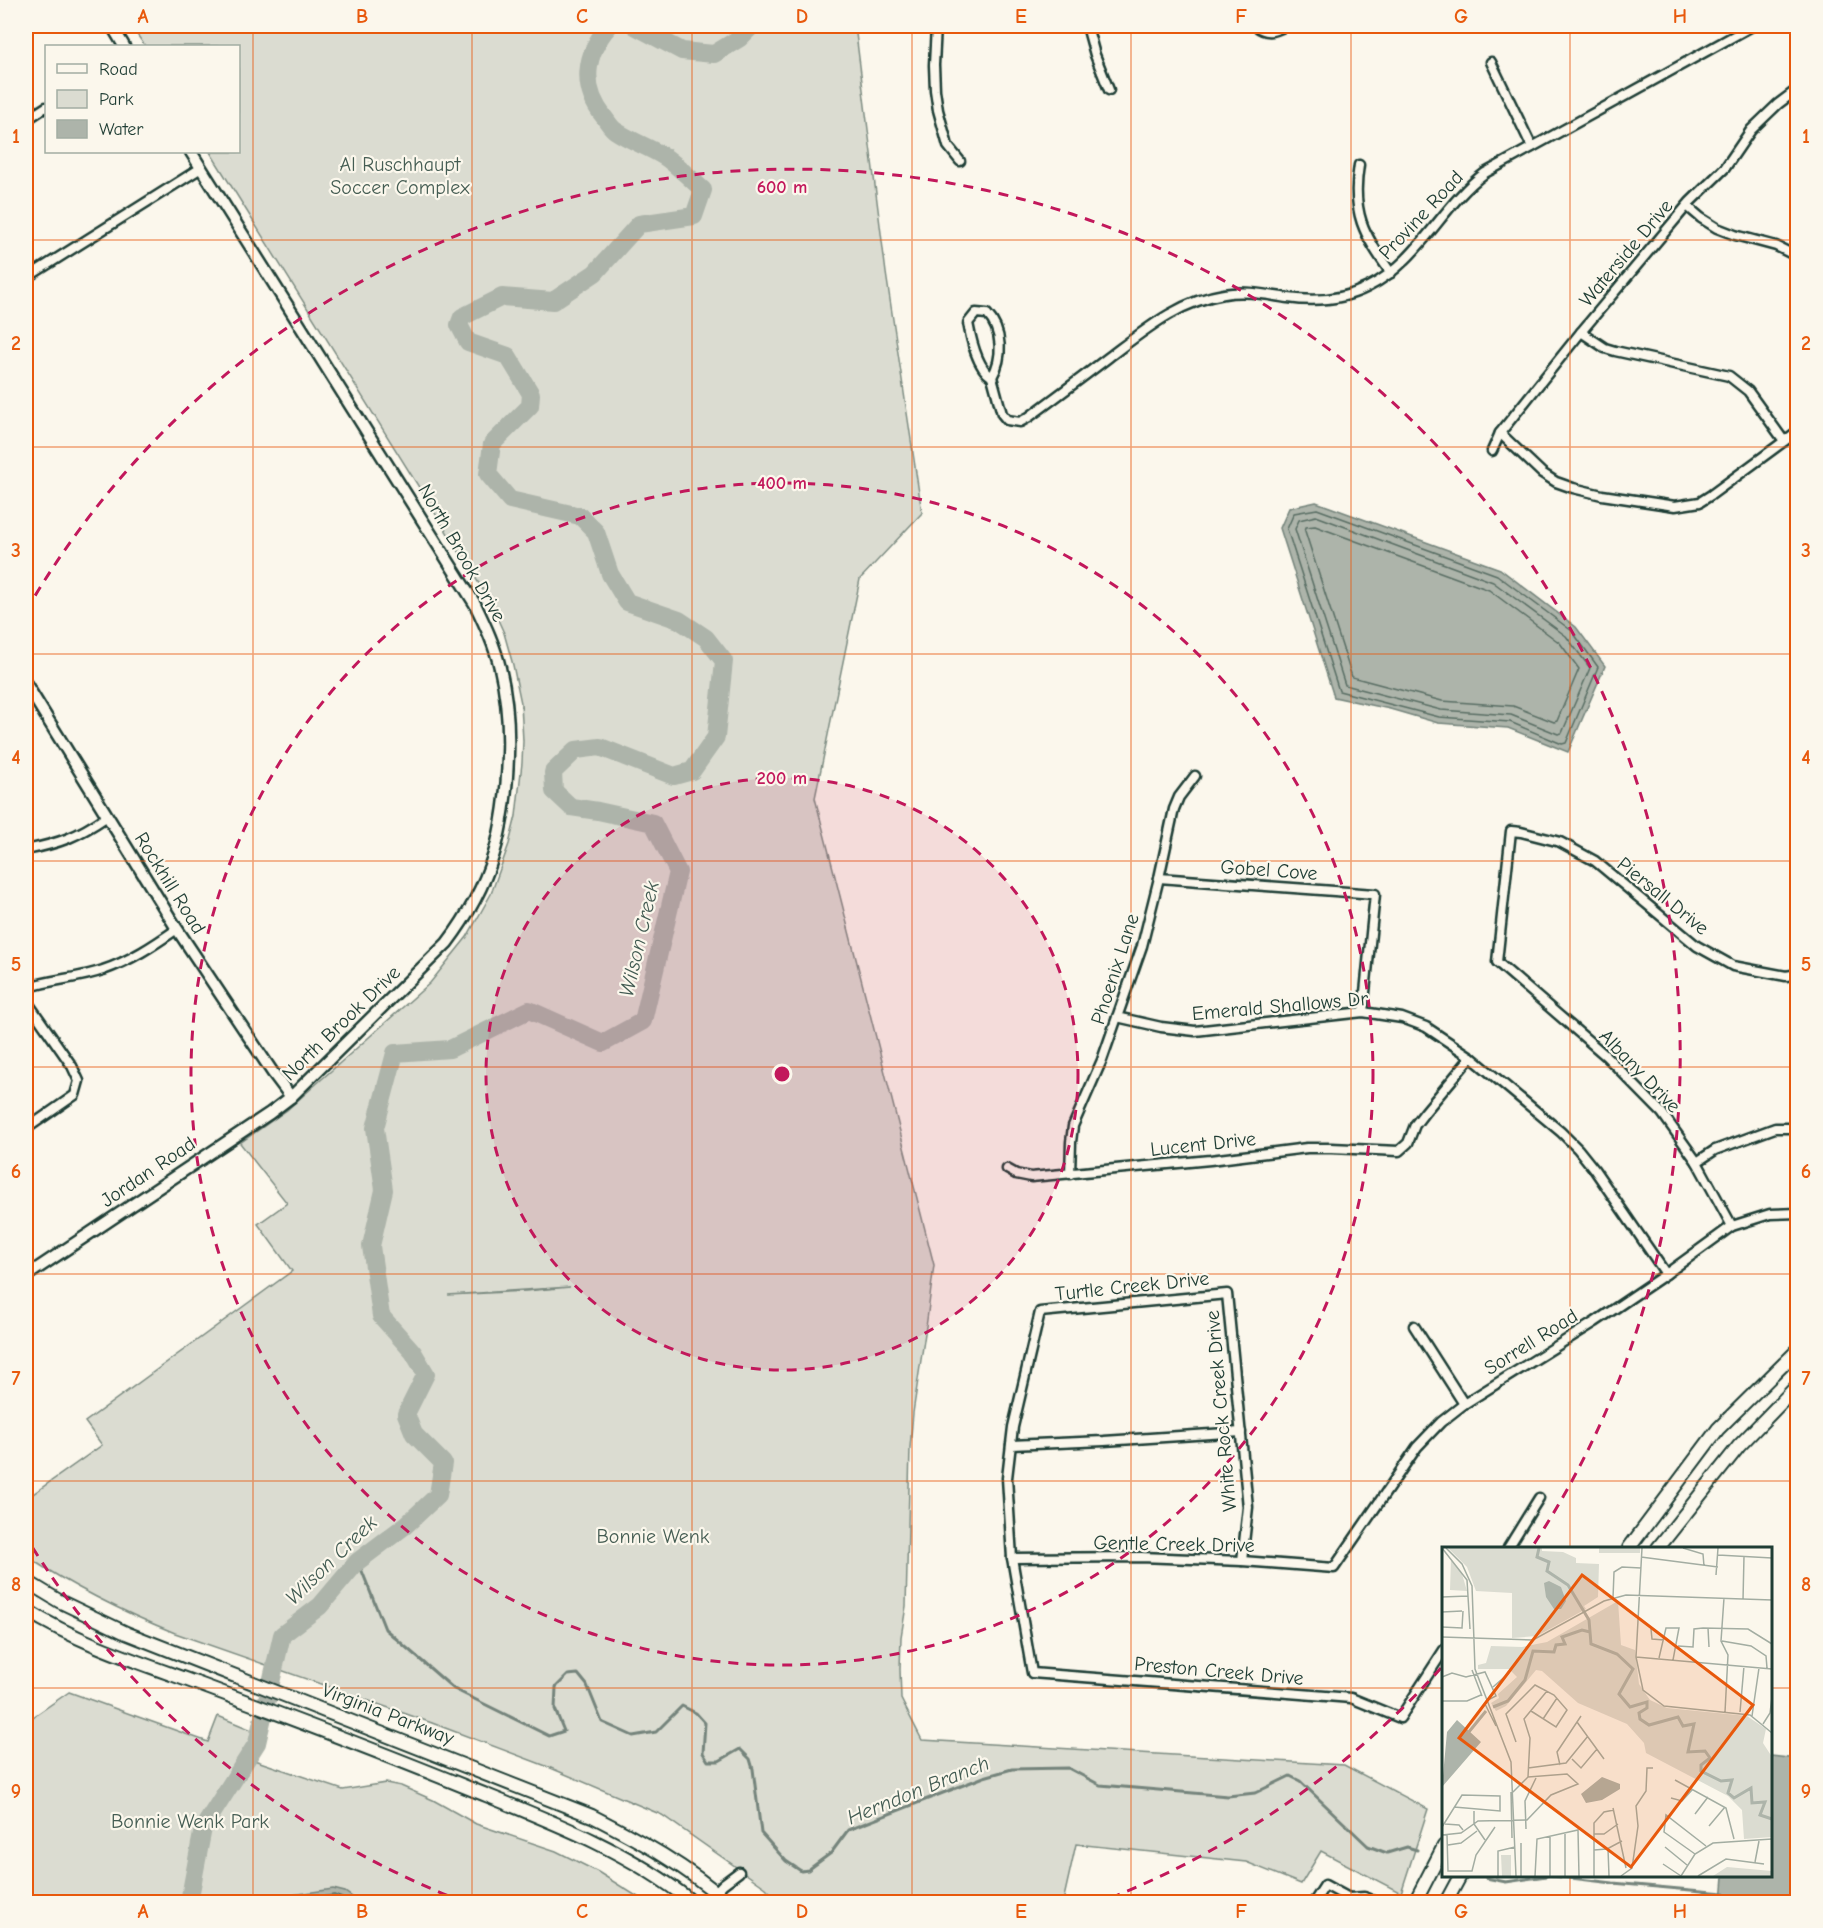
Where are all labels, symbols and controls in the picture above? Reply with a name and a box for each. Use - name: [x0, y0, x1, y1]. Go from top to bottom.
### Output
- text: A: [137, 5, 149, 28]
- text: B: [356, 5, 368, 28]
- text: C: [576, 5, 588, 28]
- text: D: [796, 5, 808, 28]
- text: E: [1015, 5, 1027, 28]
- text: F: [1235, 5, 1247, 28]
- text: G: [1454, 5, 1468, 28]
- text: H: [1673, 5, 1687, 28]
- legend: [45, 45, 240, 153]
- text: Road: [99, 59, 138, 80]
- text: Park: [99, 89, 134, 110]
- text: Water: [99, 119, 144, 140]
- text: 1: [12, 125, 20, 148]
- text: 1: [1802, 125, 1810, 148]
- park label: Al Ruschhaupt Soccer Complex: [330, 153, 470, 199]
- street label: Provine Road: [1374, 166, 1468, 264]
- text: 600 m: [757, 177, 807, 198]
- street label: Waterside Drive: [1575, 195, 1677, 311]
- text: 2: [11, 332, 21, 355]
- text: 2: [1801, 332, 1811, 355]
- text: 400 m: [757, 473, 807, 494]
- street label: North Brook Drive: [413, 480, 511, 626]
- text: 3: [11, 539, 21, 562]
- text: 3: [1801, 539, 1811, 562]
- text: 4: [11, 746, 21, 769]
- text: 4: [1801, 746, 1811, 769]
- text: 200 m: [757, 768, 807, 789]
- street label: Rockhill Road: [130, 828, 210, 938]
- street label: Piersall Drive: [1613, 852, 1713, 940]
- street label: Gobel Cove: [1220, 855, 1318, 885]
- water label: Wilson Creek: [614, 878, 664, 999]
- street label: Phoenix Lane: [1086, 911, 1144, 1027]
- text: 5: [11, 953, 21, 976]
- text: 5: [1801, 953, 1811, 976]
- street label: North Brook Drive: [277, 961, 405, 1085]
- street label: Emerald Shallows Dr: [1191, 987, 1369, 1025]
- street label: Albany Drive: [1595, 1025, 1685, 1117]
- centre of rings: [772, 1064, 792, 1084]
- street label: Lucent Drive: [1149, 1127, 1257, 1161]
- street label: Jordan Road: [96, 1132, 200, 1212]
- text: 6: [11, 1160, 21, 1183]
- text: 6: [1801, 1160, 1811, 1183]
- street label: Turtle Creek Drive: [1054, 1266, 1210, 1306]
- street label: Sorrell Road: [1480, 1304, 1582, 1380]
- street label: White Rock Creek Drive: [1201, 1309, 1241, 1513]
- text: 7: [12, 1367, 21, 1390]
- text: 7: [1802, 1367, 1811, 1390]
- water label: Wilson Creek: [280, 1510, 382, 1610]
- park label: Bonnie Wenk: [596, 1525, 710, 1548]
- street label: Gentle Creek Drive: [1093, 1531, 1255, 1557]
- inset map: [1442, 1547, 1772, 1877]
- text: 8: [11, 1573, 21, 1596]
- text: 8: [1801, 1573, 1811, 1596]
- street label: Preston Creek Drive: [1133, 1652, 1305, 1690]
- street label: Virginia Parkway: [319, 1678, 457, 1750]
- water label: Herndon Branch: [843, 1751, 993, 1829]
- text: 9: [11, 1780, 21, 1803]
- text: 9: [1801, 1780, 1811, 1803]
- park label: Bonnie Wenk Park: [111, 1810, 269, 1833]
- text: A: [137, 1900, 149, 1923]
- text: B: [356, 1900, 368, 1923]
- text: C: [576, 1900, 588, 1923]
- text: D: [796, 1900, 808, 1923]
- text: E: [1015, 1900, 1027, 1923]
- text: F: [1235, 1900, 1247, 1923]
- text: G: [1454, 1900, 1468, 1923]
- text: H: [1673, 1900, 1687, 1923]

